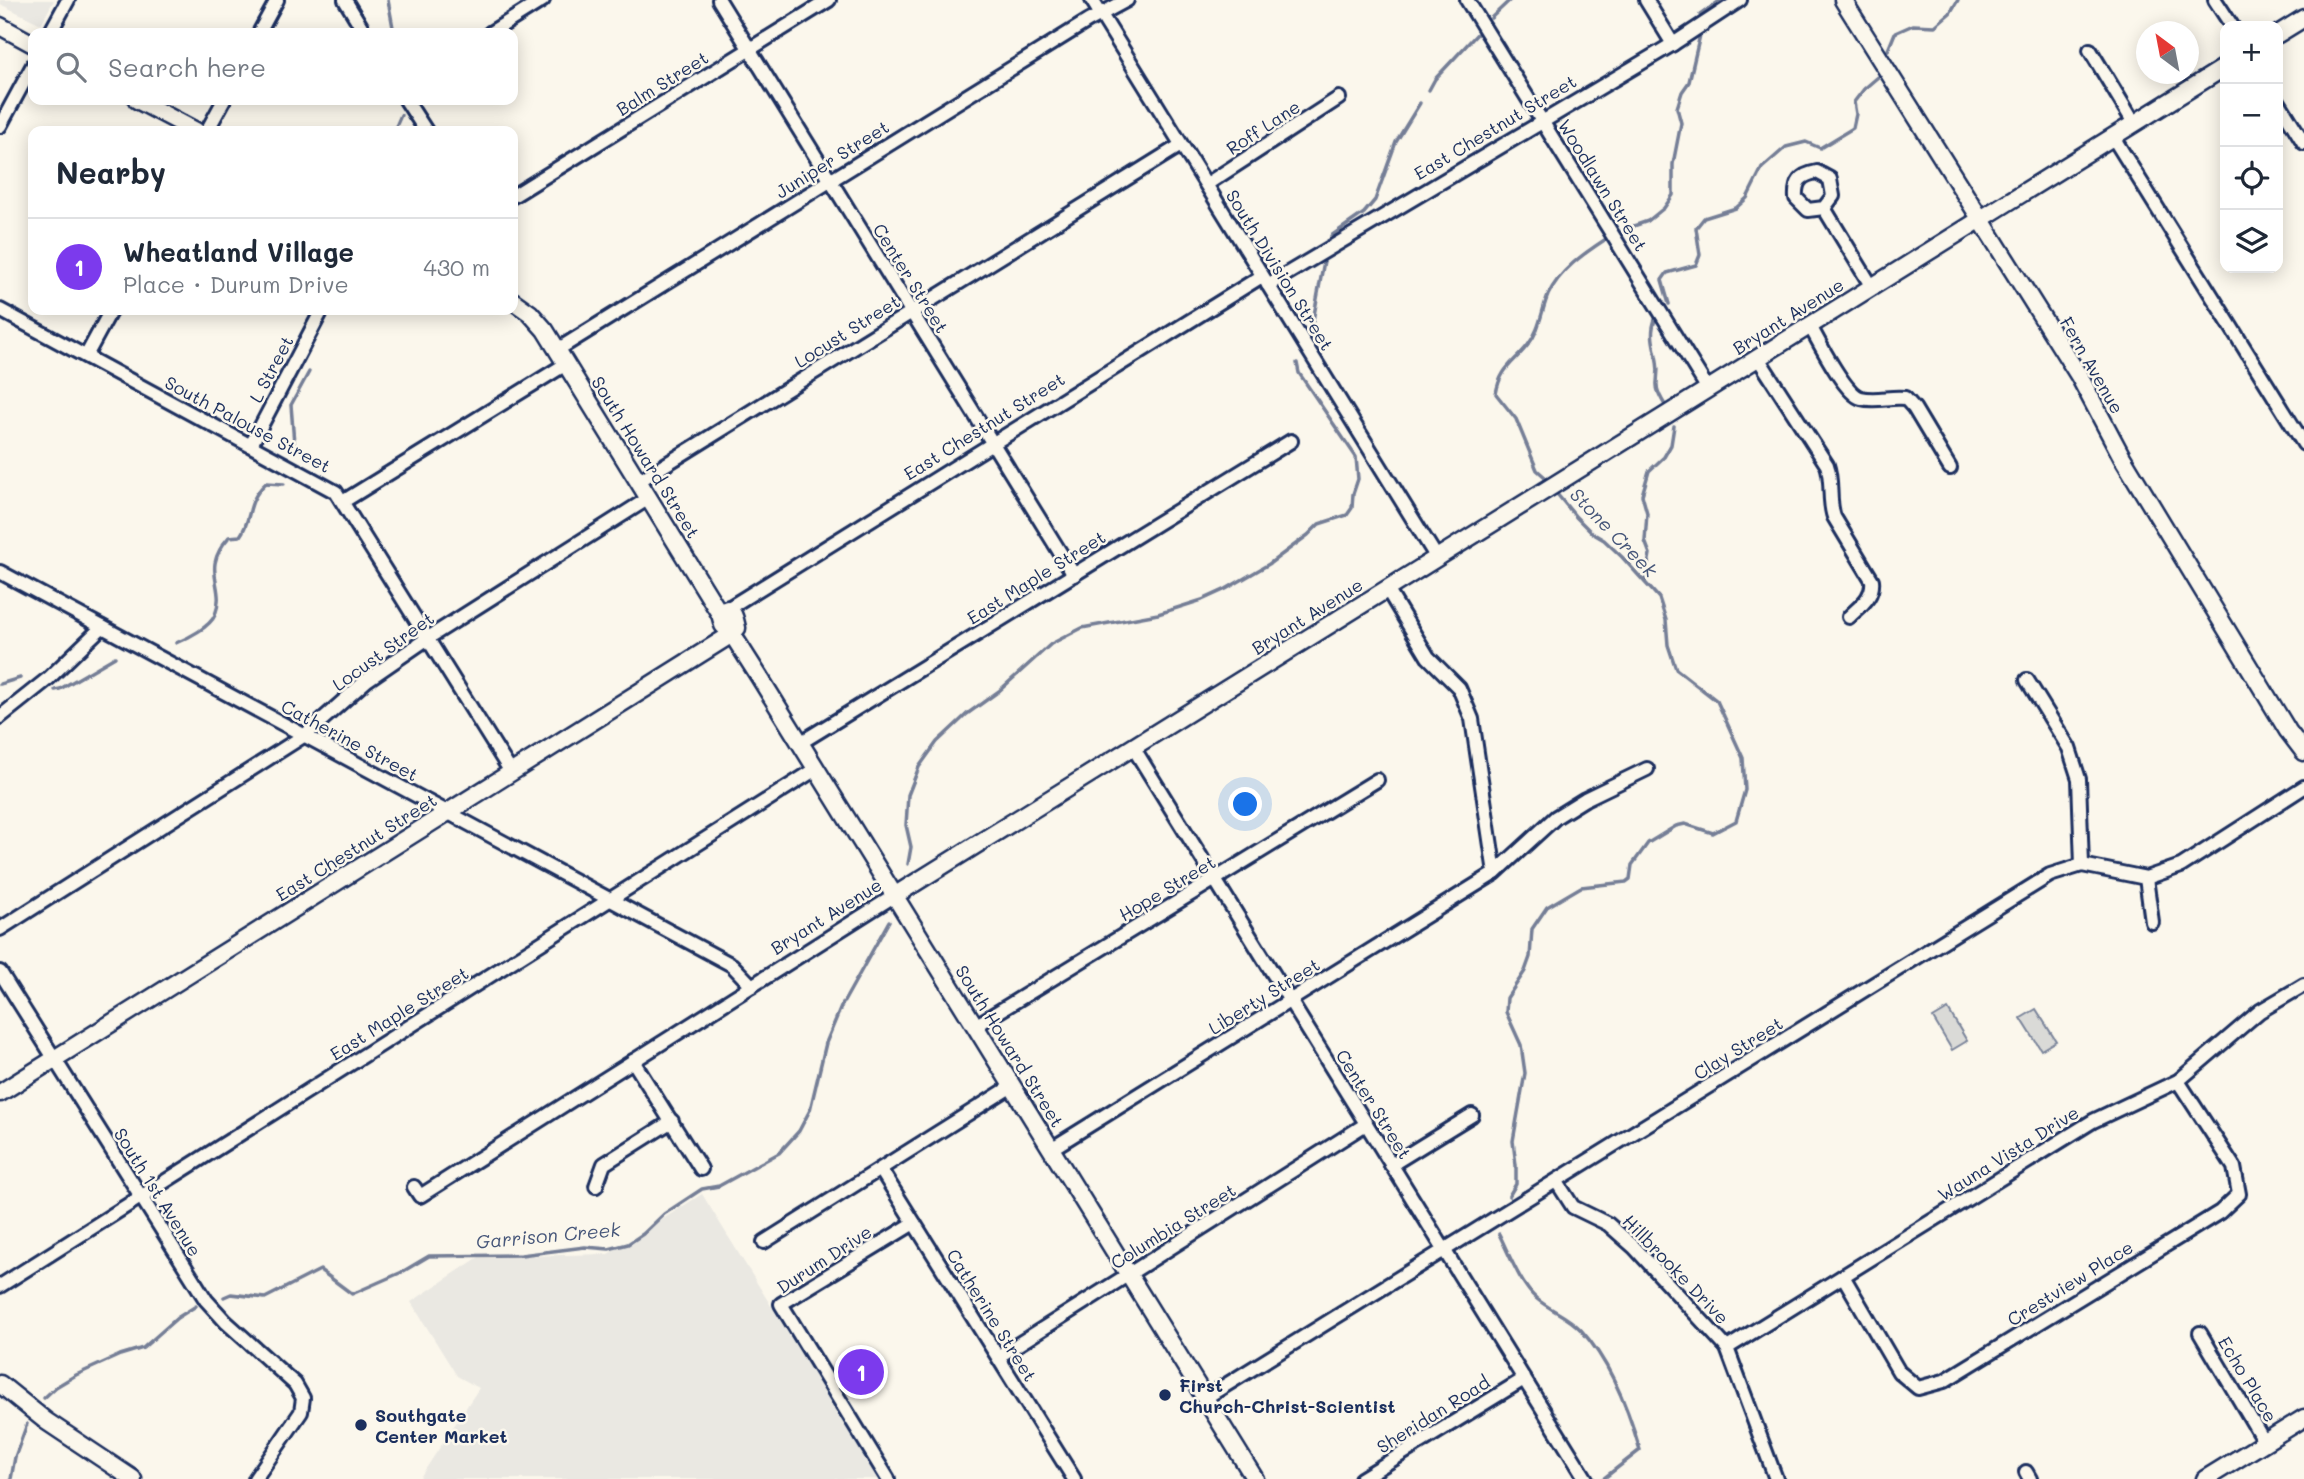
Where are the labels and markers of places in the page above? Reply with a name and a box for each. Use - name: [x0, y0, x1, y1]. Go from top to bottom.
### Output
- pin: 1: [838, 1346, 884, 1398]
- place label: First Church-Christ-Scientist: [1179, 1373, 1396, 1418]
- marker: First Church-Christ-Scientist: [1157, 1387, 1173, 1403]
- place label: Southgate Center Market: [375, 1403, 507, 1448]
- marker: Southgate Center Market: [353, 1417, 369, 1433]

